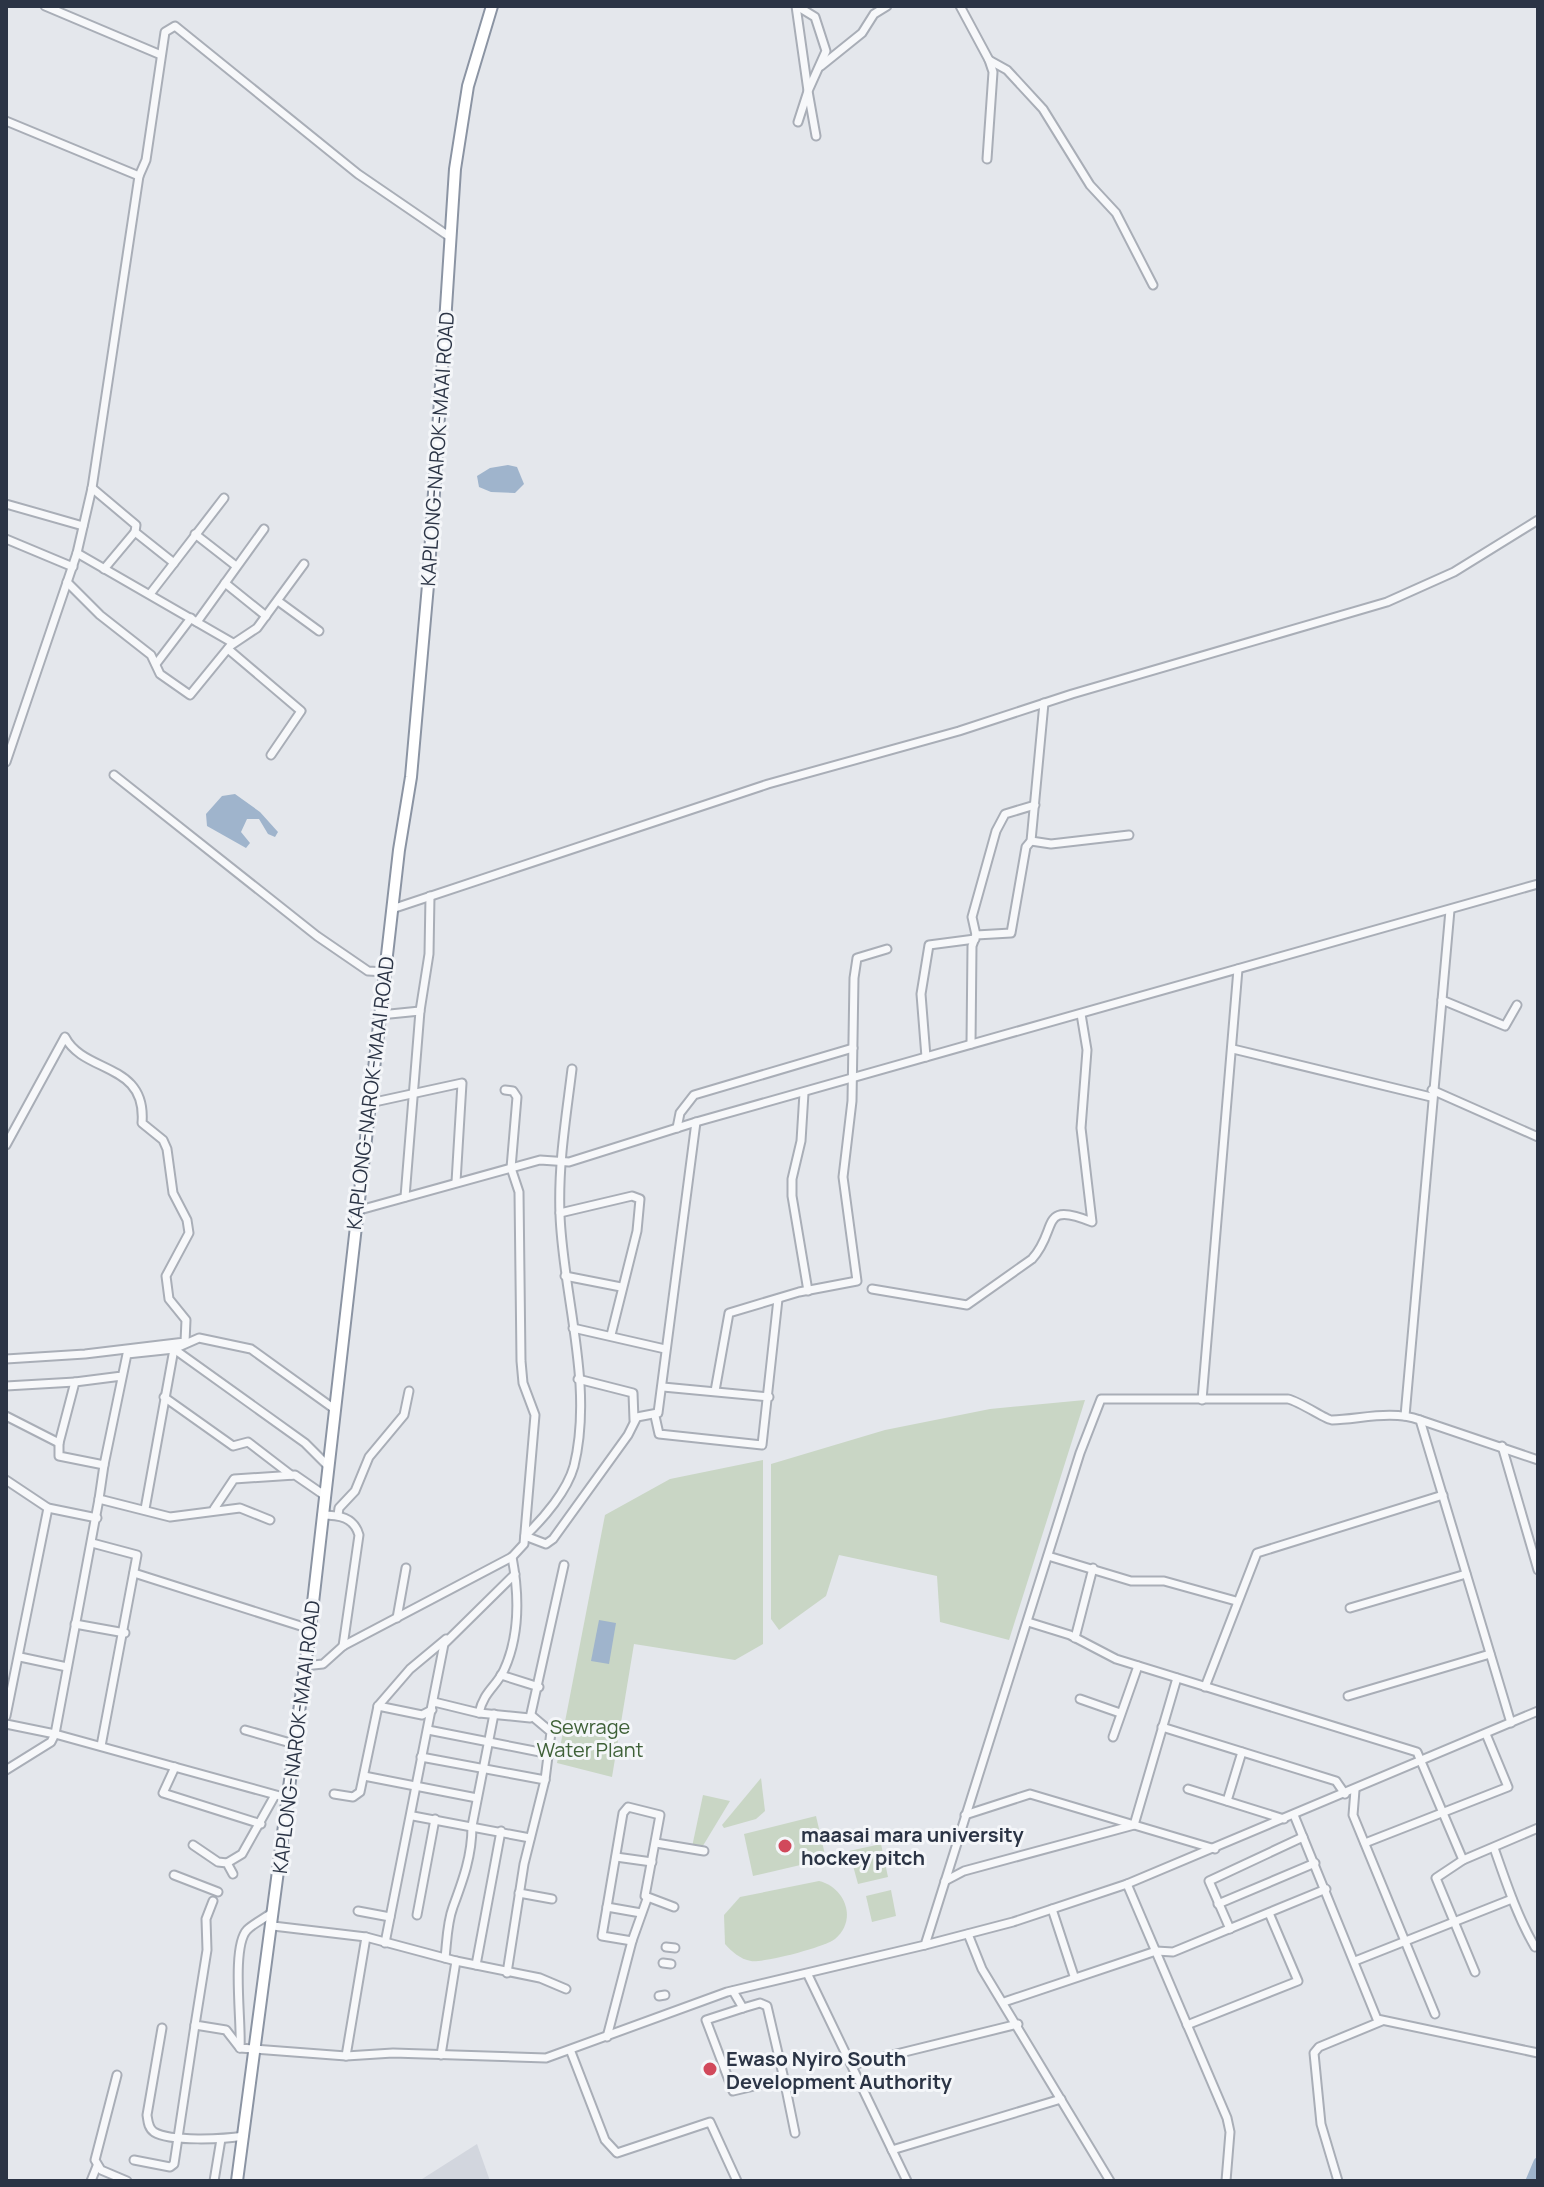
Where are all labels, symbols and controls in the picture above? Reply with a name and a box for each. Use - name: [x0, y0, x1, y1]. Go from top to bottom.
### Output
- street label: KAPLONG-NAROK-MAAI ROAD: [414, 311, 460, 587]
- street label: KAPLONG-NAROK-MAAI ROAD: [340, 955, 400, 1231]
- street label: KAPLONG-NAROK-MAAI ROAD: [266, 1599, 326, 1875]
- park label: Sewrage Water Plant: [536, 1713, 644, 1763]
- place label: maasai mara university hockey pitch: [801, 1821, 1024, 1871]
- marker: maasai mara university hockey pitch: [776, 1837, 794, 1855]
- place label: Ewaso Nyiro South Development Authority: [726, 2045, 953, 2095]
- marker: Ewaso Nyiro South Development Authority: [701, 2060, 719, 2078]

